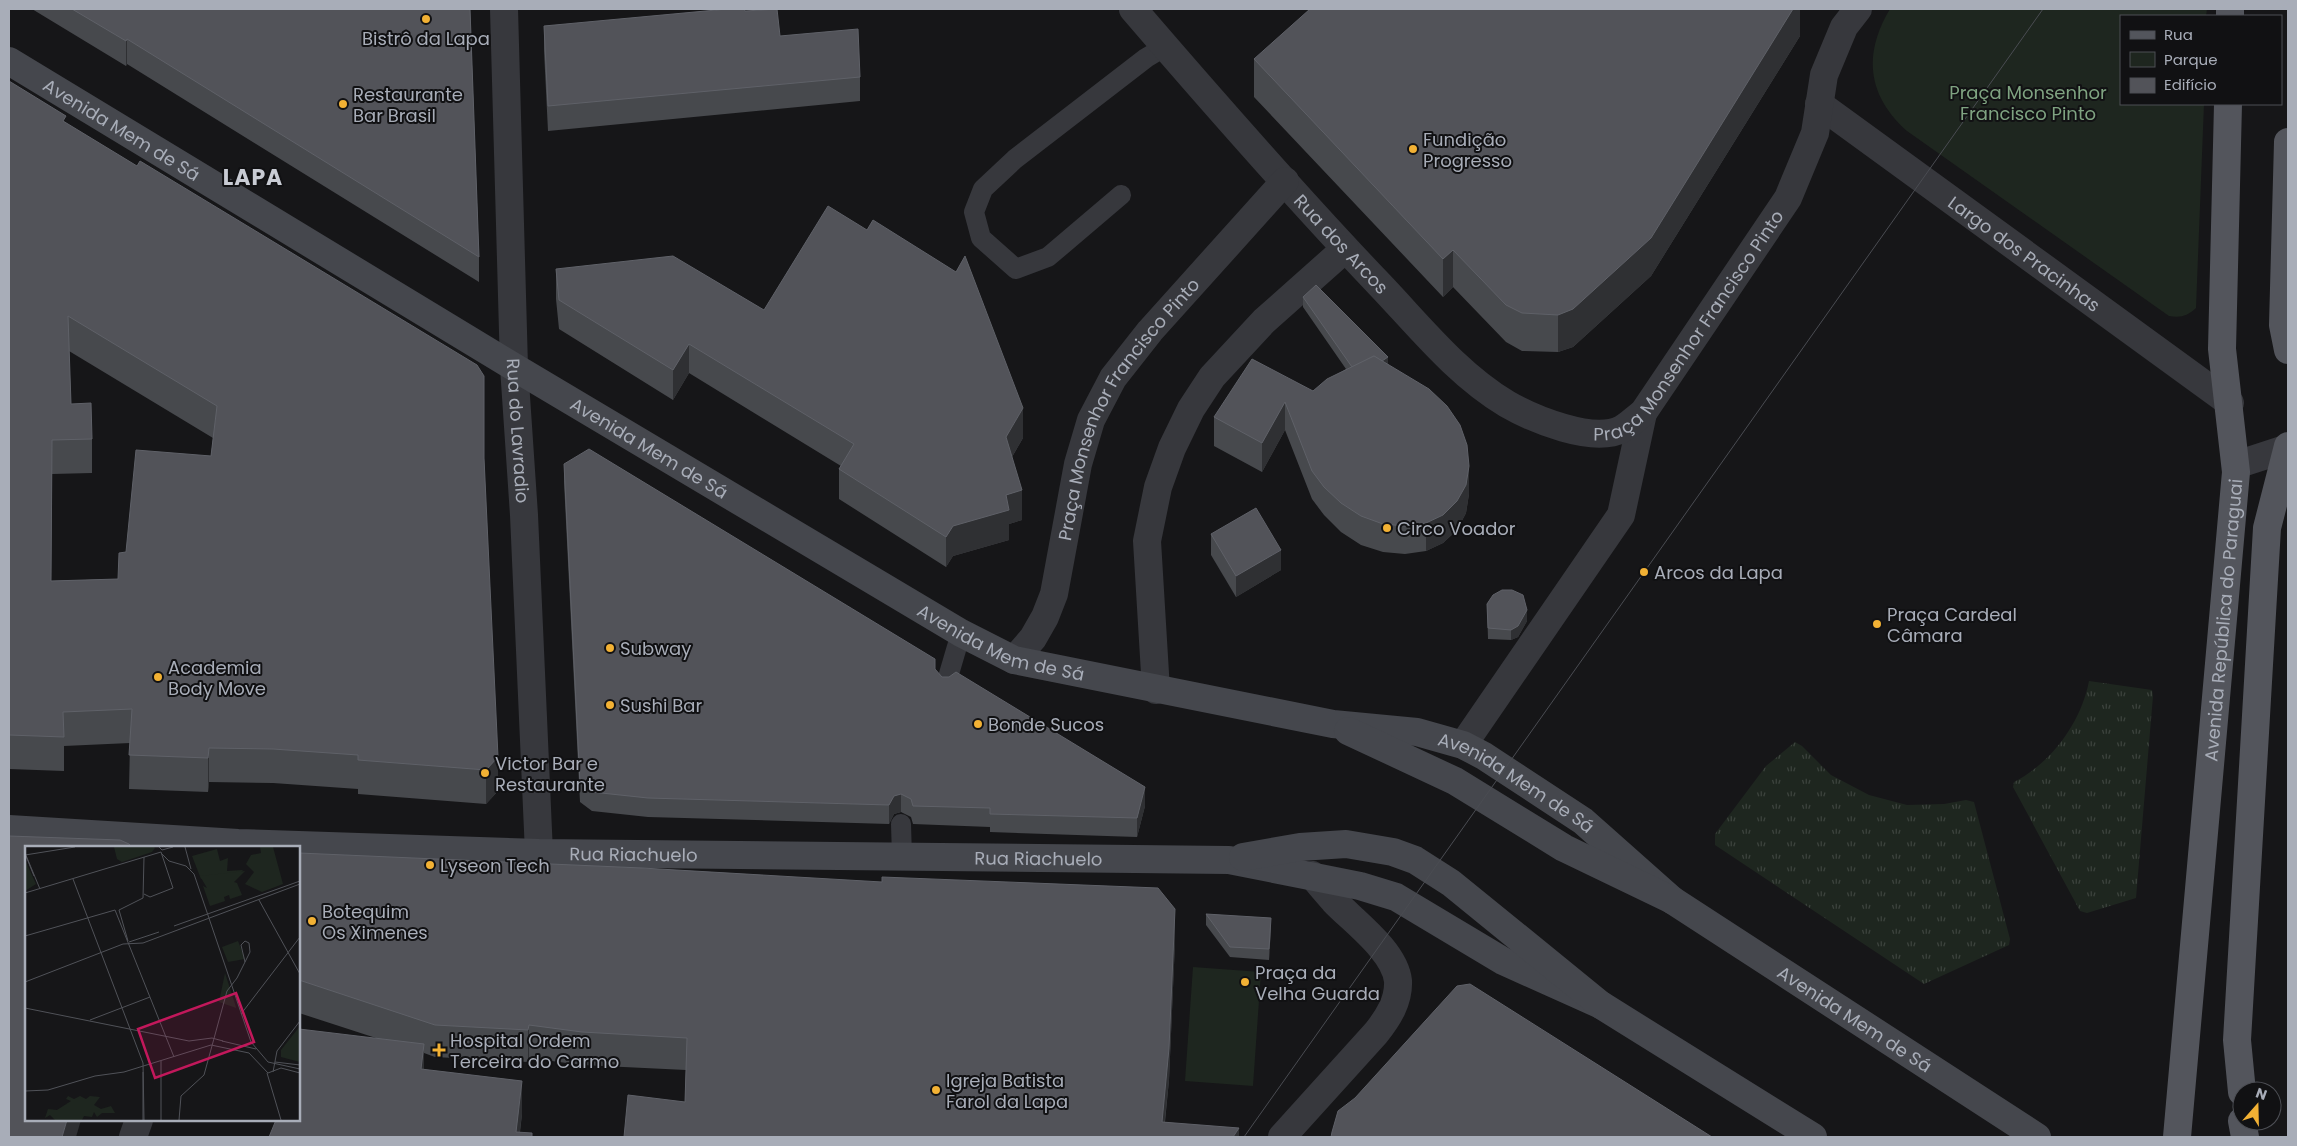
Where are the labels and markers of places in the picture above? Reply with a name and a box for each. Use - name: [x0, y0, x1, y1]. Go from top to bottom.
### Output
- marker: Bistrô da Lapa: [420, 13, 432, 25]
- place label: Bistrô da Lapa: [362, 26, 490, 51]
- place label: Restaurante Bar Brasil: [353, 82, 463, 128]
- marker: Restaurante Bar Brasil: [337, 98, 349, 110]
- place label: Fundição Progresso: [1423, 127, 1512, 173]
- marker: Fundição Progresso: [1407, 143, 1419, 155]
- place label: Circo Voador: [1397, 516, 1516, 541]
- marker: Circo Voador: [1381, 522, 1393, 534]
- place label: Arcos da Lapa: [1654, 560, 1783, 585]
- marker: Arcos da Lapa: [1638, 566, 1650, 578]
- place label: Praça Cardeal Câmara: [1887, 602, 2017, 648]
- marker: Praça Cardeal Câmara: [1871, 618, 1883, 630]
- place label: Subway: [620, 636, 691, 661]
- marker: Subway: [604, 642, 616, 654]
- place label: Academia Body Move: [168, 655, 266, 701]
- marker: Academia Body Move: [152, 671, 164, 683]
- place label: Sushi Bar: [620, 693, 702, 718]
- marker: Sushi Bar: [604, 699, 616, 711]
- place label: Bonde Sucos: [988, 712, 1104, 737]
- marker: Bonde Sucos: [972, 718, 984, 730]
- place label: Victor Bar e Restaurante: [495, 751, 605, 797]
- marker: Victor Bar e Restaurante: [479, 767, 491, 779]
- place label: Lyseon Tech: [440, 853, 550, 878]
- marker: Lyseon Tech: [424, 859, 436, 871]
- place label: Botequim Os Ximenes: [322, 899, 428, 945]
- marker: Botequim Os Ximenes: [306, 915, 318, 927]
- place label: Praça da Velha Guarda: [1255, 960, 1380, 1006]
- marker: Praça da Velha Guarda: [1239, 976, 1251, 988]
- place label: Hospital Ordem Terceira do Carmo: [450, 1028, 619, 1074]
- marker: Hospital Ordem Terceira do Carmo: [432, 1043, 446, 1057]
- place label: Igreja Batista Farol da Lapa: [946, 1068, 1068, 1114]
- marker: Igreja Batista Farol da Lapa: [930, 1084, 942, 1096]

